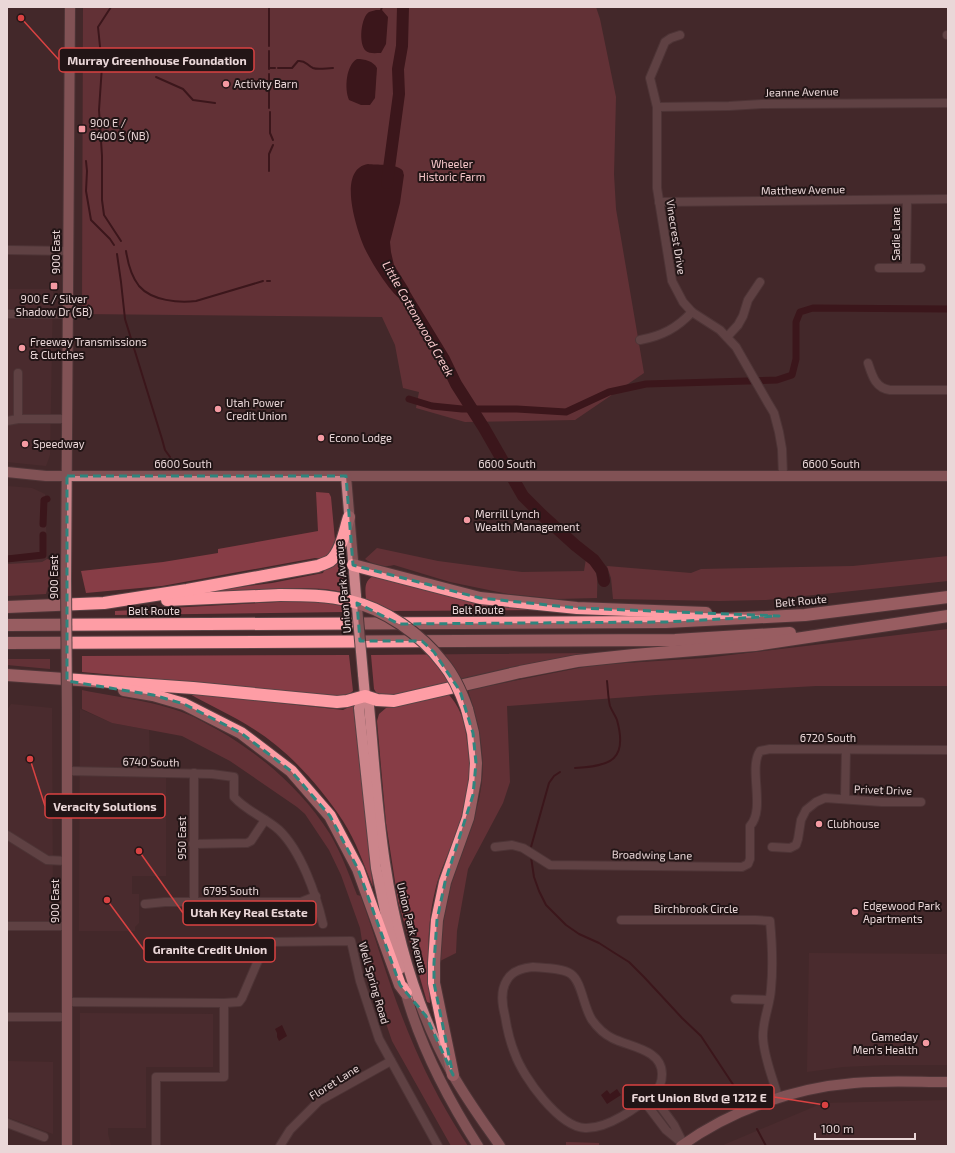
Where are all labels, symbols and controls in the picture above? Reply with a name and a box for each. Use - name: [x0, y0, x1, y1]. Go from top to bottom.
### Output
- callout: Murray Greenhouse Foundation: [59, 48, 254, 72]
- text: Murray Greenhouse Foundation: [67, 53, 247, 68]
- place label: Activity Barn: [234, 77, 298, 90]
- marker: Activity Barn: [221, 79, 231, 89]
- street label: Jeanne Avenue: [765, 84, 839, 99]
- place label: 900 E / 6400 S (NB): [90, 116, 149, 142]
- marker: 900 E / 6400 S (NB): [77, 124, 87, 134]
- park label: Wheeler Historic Farm: [419, 157, 485, 183]
- street label: Matthew Avenue: [761, 182, 845, 197]
- street label: Vinecrest Drive: [664, 199, 689, 275]
- street label: Sadie Lane: [889, 207, 902, 261]
- street label: 900 East: [49, 230, 62, 274]
- water label: Little Cottonwood Creek: [380, 258, 458, 379]
- marker: 900 E / Silver Shadow Dr (SB): [49, 281, 59, 291]
- place label: 900 E / Silver Shadow Dr (SB): [16, 292, 92, 318]
- place label: Freeway Transmissions & Clutches: [30, 335, 147, 361]
- marker: Freeway Transmissions & Clutches: [17, 343, 27, 353]
- place label: Utah Power Credit Union: [226, 396, 287, 422]
- marker: Utah Power Credit Union: [213, 404, 223, 414]
- place label: Econo Lodge: [329, 431, 392, 444]
- marker: Econo Lodge: [316, 433, 326, 443]
- place label: Speedway: [33, 437, 85, 450]
- marker: Speedway: [20, 439, 30, 449]
- street label: 6600 South: [154, 457, 212, 470]
- street label: 6600 South: [478, 457, 536, 470]
- street label: 6600 South: [802, 457, 860, 470]
- place label: Merrill Lynch Wealth Management: [475, 507, 580, 533]
- marker: Merrill Lynch Wealth Management: [462, 515, 472, 525]
- street label: Union Park Avenue: [332, 540, 353, 634]
- street label: 900 East: [47, 555, 60, 599]
- street label: Belt Route: [775, 592, 827, 609]
- street label: Belt Route: [452, 603, 504, 616]
- street label: Belt Route: [128, 604, 180, 617]
- street label: 6720 South: [800, 731, 856, 744]
- street label: 6740 South: [122, 755, 180, 768]
- street label: Privet Drive: [854, 782, 912, 797]
- callout: Veracity Solutions: [45, 794, 165, 818]
- text: Veracity Solutions: [53, 799, 157, 814]
- street label: 950 East: [175, 816, 188, 860]
- place label: Clubhouse: [827, 817, 880, 830]
- marker: Clubhouse: [814, 819, 824, 829]
- street label: Broadwing Lane: [612, 847, 692, 862]
- street label: 900 East: [48, 879, 61, 923]
- street label: Union Park Avenue: [395, 881, 430, 975]
- street label: 6795 South: [203, 884, 259, 897]
- place label: Edgewood Park Apartments: [863, 899, 941, 925]
- callout: Utah Key Real Estate: [183, 901, 316, 925]
- street label: Birchbrook Circle: [654, 902, 738, 915]
- text: Utah Key Real Estate: [190, 905, 308, 920]
- marker: Edgewood Park Apartments: [850, 907, 860, 917]
- callout: Granite Credit Union: [144, 938, 275, 962]
- street label: Well Spring Road: [357, 940, 392, 1025]
- text: Granite Credit Union: [153, 942, 267, 956]
- place label: Gameday Men's Health: [853, 1030, 918, 1056]
- marker: Gameday Men's Health: [921, 1038, 931, 1048]
- street label: Floret Lane: [306, 1061, 361, 1102]
- callout: Fort Union Blvd @ 1212 E: [623, 1085, 774, 1109]
- text: Fort Union Blvd @ 1212 E: [631, 1090, 767, 1104]
- scale bar: [815, 1115, 915, 1141]
- text: 100 m: [821, 1121, 853, 1135]

